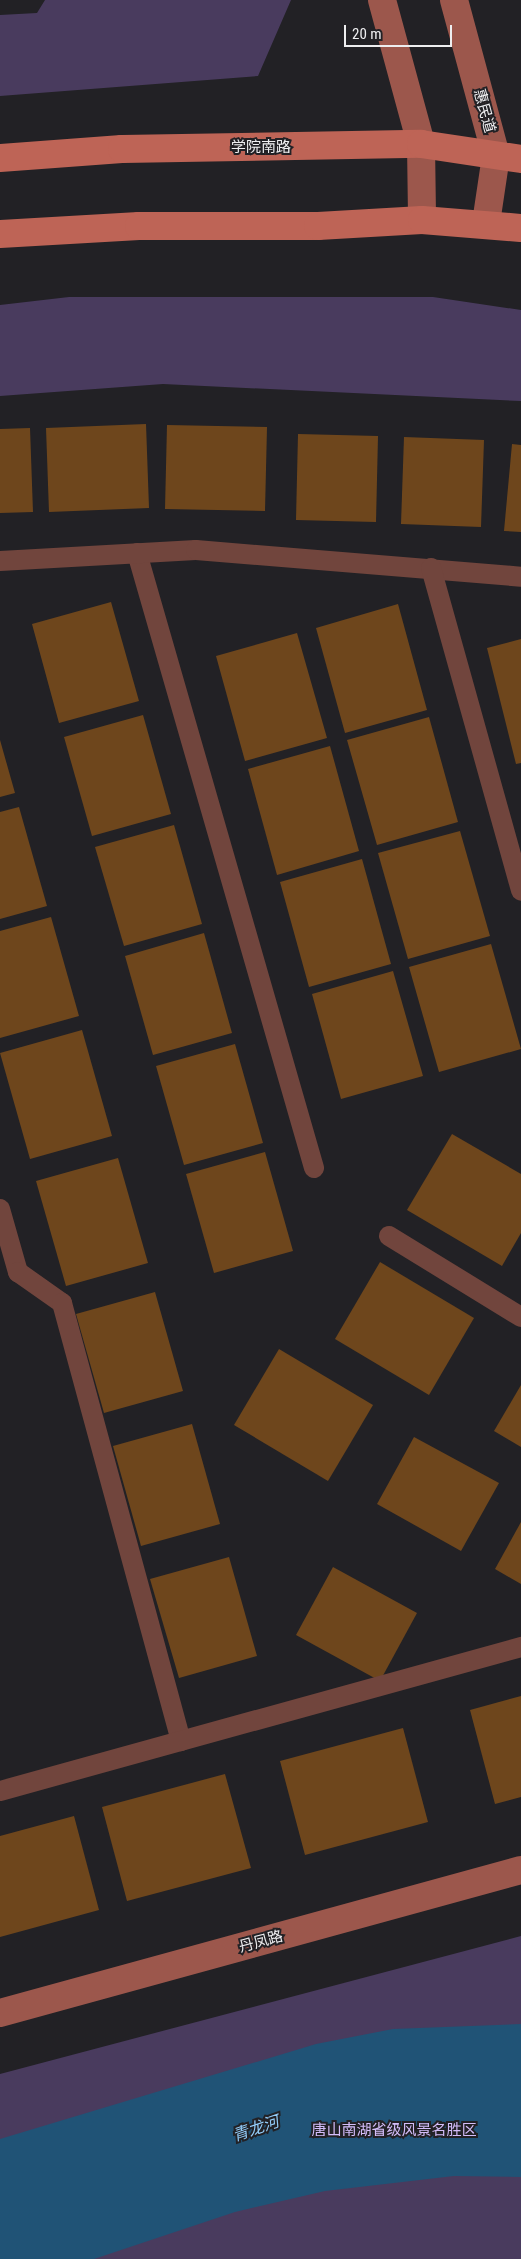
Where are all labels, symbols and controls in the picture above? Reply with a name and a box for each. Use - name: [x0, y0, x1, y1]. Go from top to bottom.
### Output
- scale bar: [346, 15, 454, 47]
- text: 20 m: [352, 25, 382, 43]
- street label: 惠民道: [469, 87, 499, 135]
- street label: 学院南路: [231, 139, 291, 157]
- street label: 丹凤路: [237, 1927, 285, 1957]
- water label: 青龙河: [230, 2112, 282, 2146]
- park label: 唐山南湖省级风景名胜区: [312, 2122, 476, 2140]

